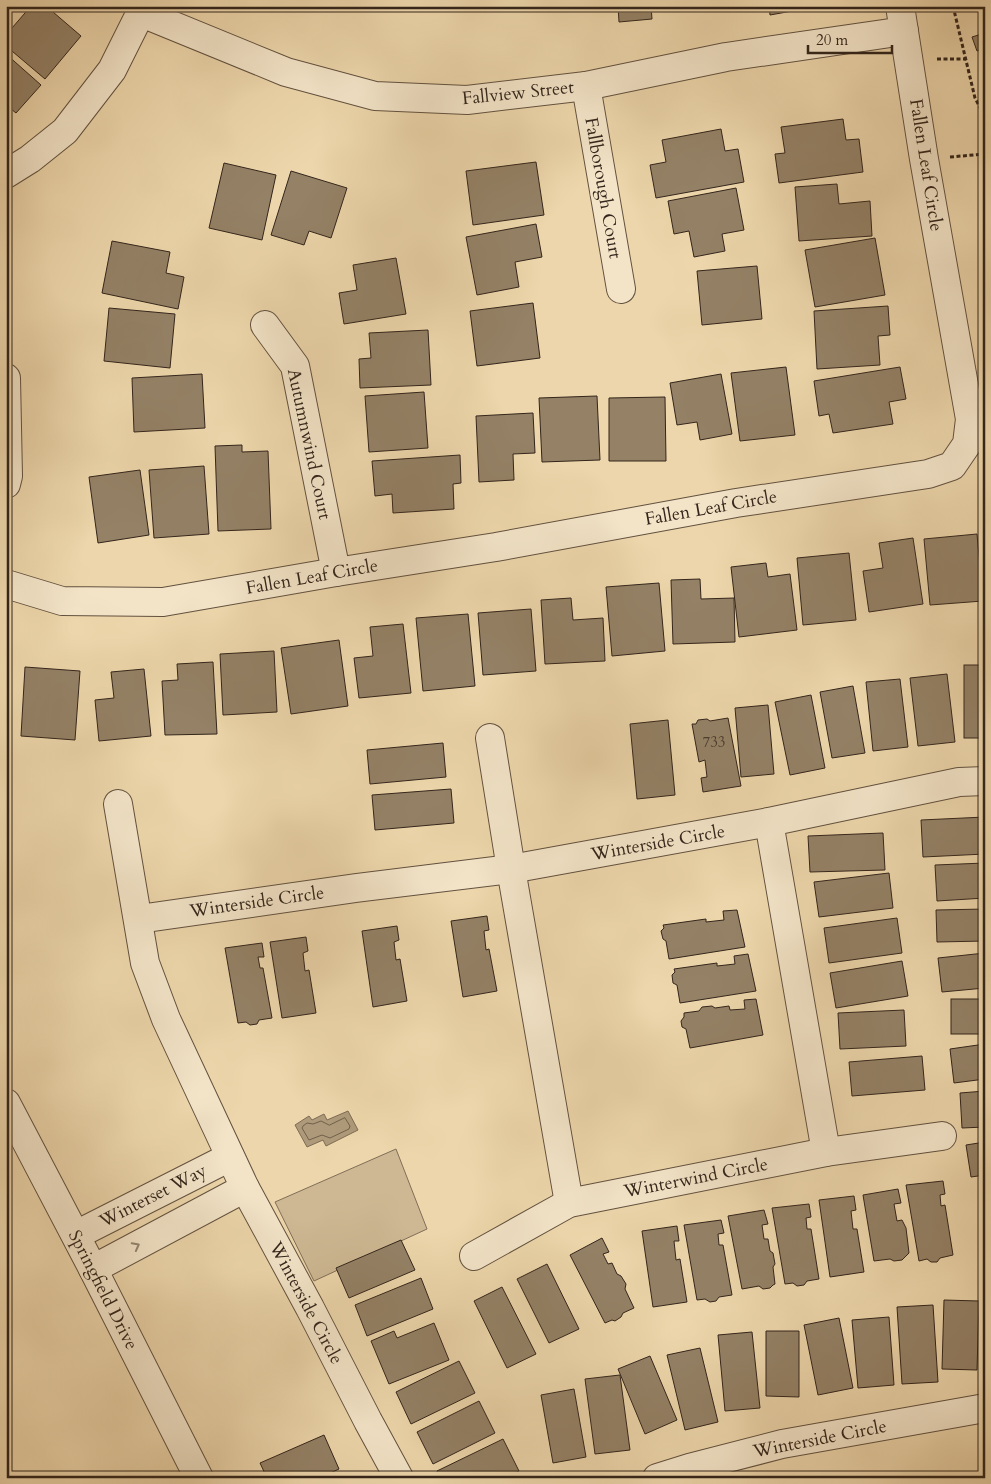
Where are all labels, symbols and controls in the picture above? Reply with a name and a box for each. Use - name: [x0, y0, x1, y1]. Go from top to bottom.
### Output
- scale bar: [808, 22, 892, 54]
- text: 20 m: [816, 30, 848, 50]
- street label: Fallview Street: [461, 75, 575, 111]
- street label: Fallen Leaf Circle: [903, 97, 949, 233]
- street label: Fallborough Court: [578, 115, 628, 261]
- street label: Autumnwind Court: [281, 366, 337, 522]
- street label: Fallen Leaf Circle: [643, 484, 779, 532]
- street label: Fallen Leaf Circle: [244, 553, 380, 601]
- house number: 733: [702, 732, 726, 752]
- street label: Winterside Circle: [588, 819, 727, 867]
- street label: Winterside Circle: [187, 880, 326, 924]
- street label: Winterwind Circle: [621, 1152, 770, 1204]
- street label: Winterset Way: [94, 1158, 211, 1234]
- street label: Springfield Drive: [62, 1226, 144, 1354]
- street label: Winterside Circle: [263, 1236, 349, 1369]
- one-way arrow: [131, 1242, 140, 1252]
- street label: Winterside Circle: [750, 1414, 889, 1464]

